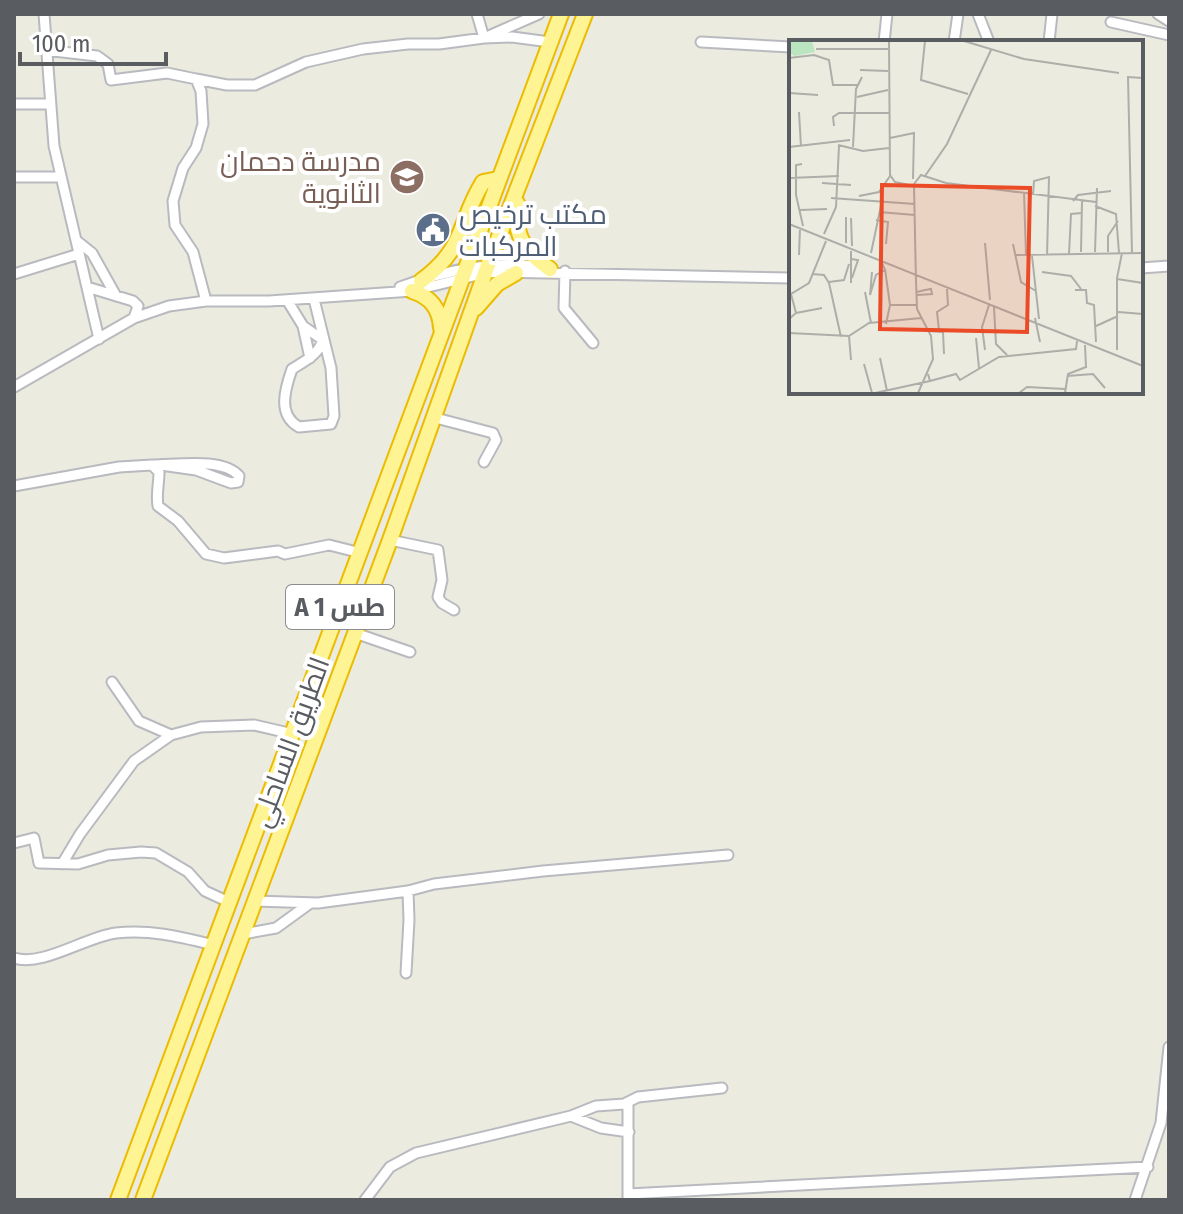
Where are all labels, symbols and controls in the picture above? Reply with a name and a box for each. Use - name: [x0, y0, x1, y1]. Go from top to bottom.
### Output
- scale bar: [20, 16, 166, 66]
- text: 100 m: [32, 30, 90, 58]
- inset map: [789, 40, 1143, 394]
- place label: مدرسة دحمان الثانوية: [220, 145, 381, 210]
- school or university icon: مدرسة دحمان الثانوية: [388, 158, 426, 196]
- place label: مكتب ترخيص المركبات: [459, 198, 607, 263]
- public building icon: مكتب ترخيص المركبات: [414, 211, 452, 249]
- road number: A 1 طس: [286, 585, 394, 629]
- street label: الطريق الساحلي: [244, 653, 341, 833]

